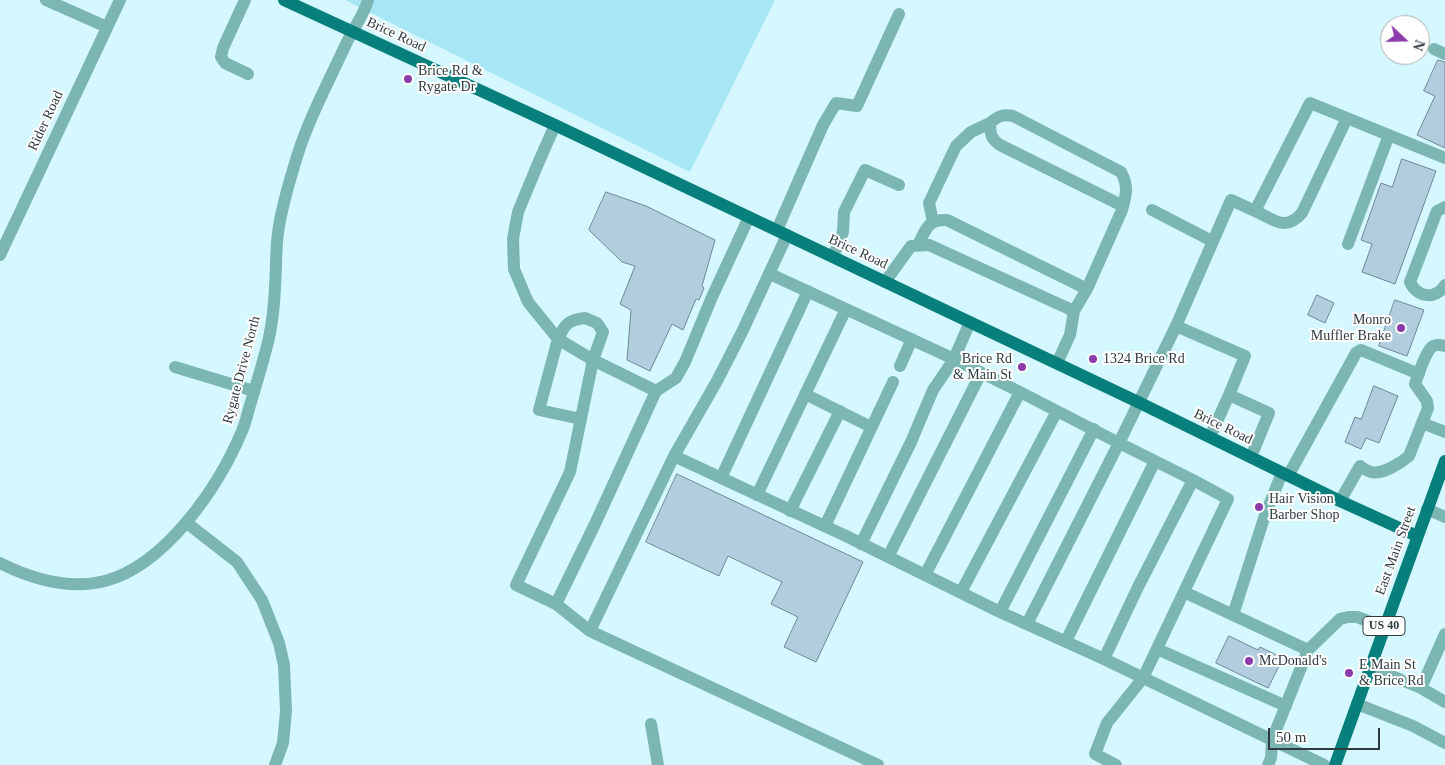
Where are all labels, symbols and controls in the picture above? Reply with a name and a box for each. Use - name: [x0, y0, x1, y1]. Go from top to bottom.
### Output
- street label: Brice Road: [364, 14, 428, 56]
- north arrow: [1380, 15, 1430, 65]
- text: N: [1410, 38, 1427, 53]
- place label: Brice Rd & Rygate Dr: [418, 63, 483, 95]
- marker: Brice Rd & Rygate Dr: [402, 73, 414, 85]
- street label: Rider Road: [25, 88, 67, 154]
- street label: Brice Road: [826, 231, 890, 273]
- place label: Monro Muffler Brake: [1311, 312, 1391, 344]
- street label: Rygate Drive North: [220, 314, 264, 426]
- marker: Monro Muffler Brake: [1395, 322, 1407, 334]
- place label: Brice Rd & Main St: [953, 351, 1012, 384]
- place label: 1324 Brice Rd: [1103, 351, 1185, 367]
- marker: 1324 Brice Rd: [1087, 353, 1099, 365]
- marker: Brice Rd & Main St: [1016, 361, 1028, 373]
- street label: Brice Road: [1191, 406, 1255, 448]
- place label: Hair Vision Barber Shop: [1269, 491, 1339, 524]
- marker: Hair Vision Barber Shop: [1253, 501, 1265, 513]
- street label: East Main Street: [1372, 504, 1420, 598]
- road number: US 40: [1363, 616, 1405, 636]
- place label: McDonald's: [1259, 653, 1327, 669]
- marker: McDonald's: [1243, 655, 1255, 667]
- place label: E Main St & Brice Rd: [1359, 657, 1424, 690]
- marker: E Main St & Brice Rd: [1343, 667, 1355, 679]
- scale bar: [1270, 718, 1382, 750]
- text: 50 m: [1276, 729, 1306, 745]

